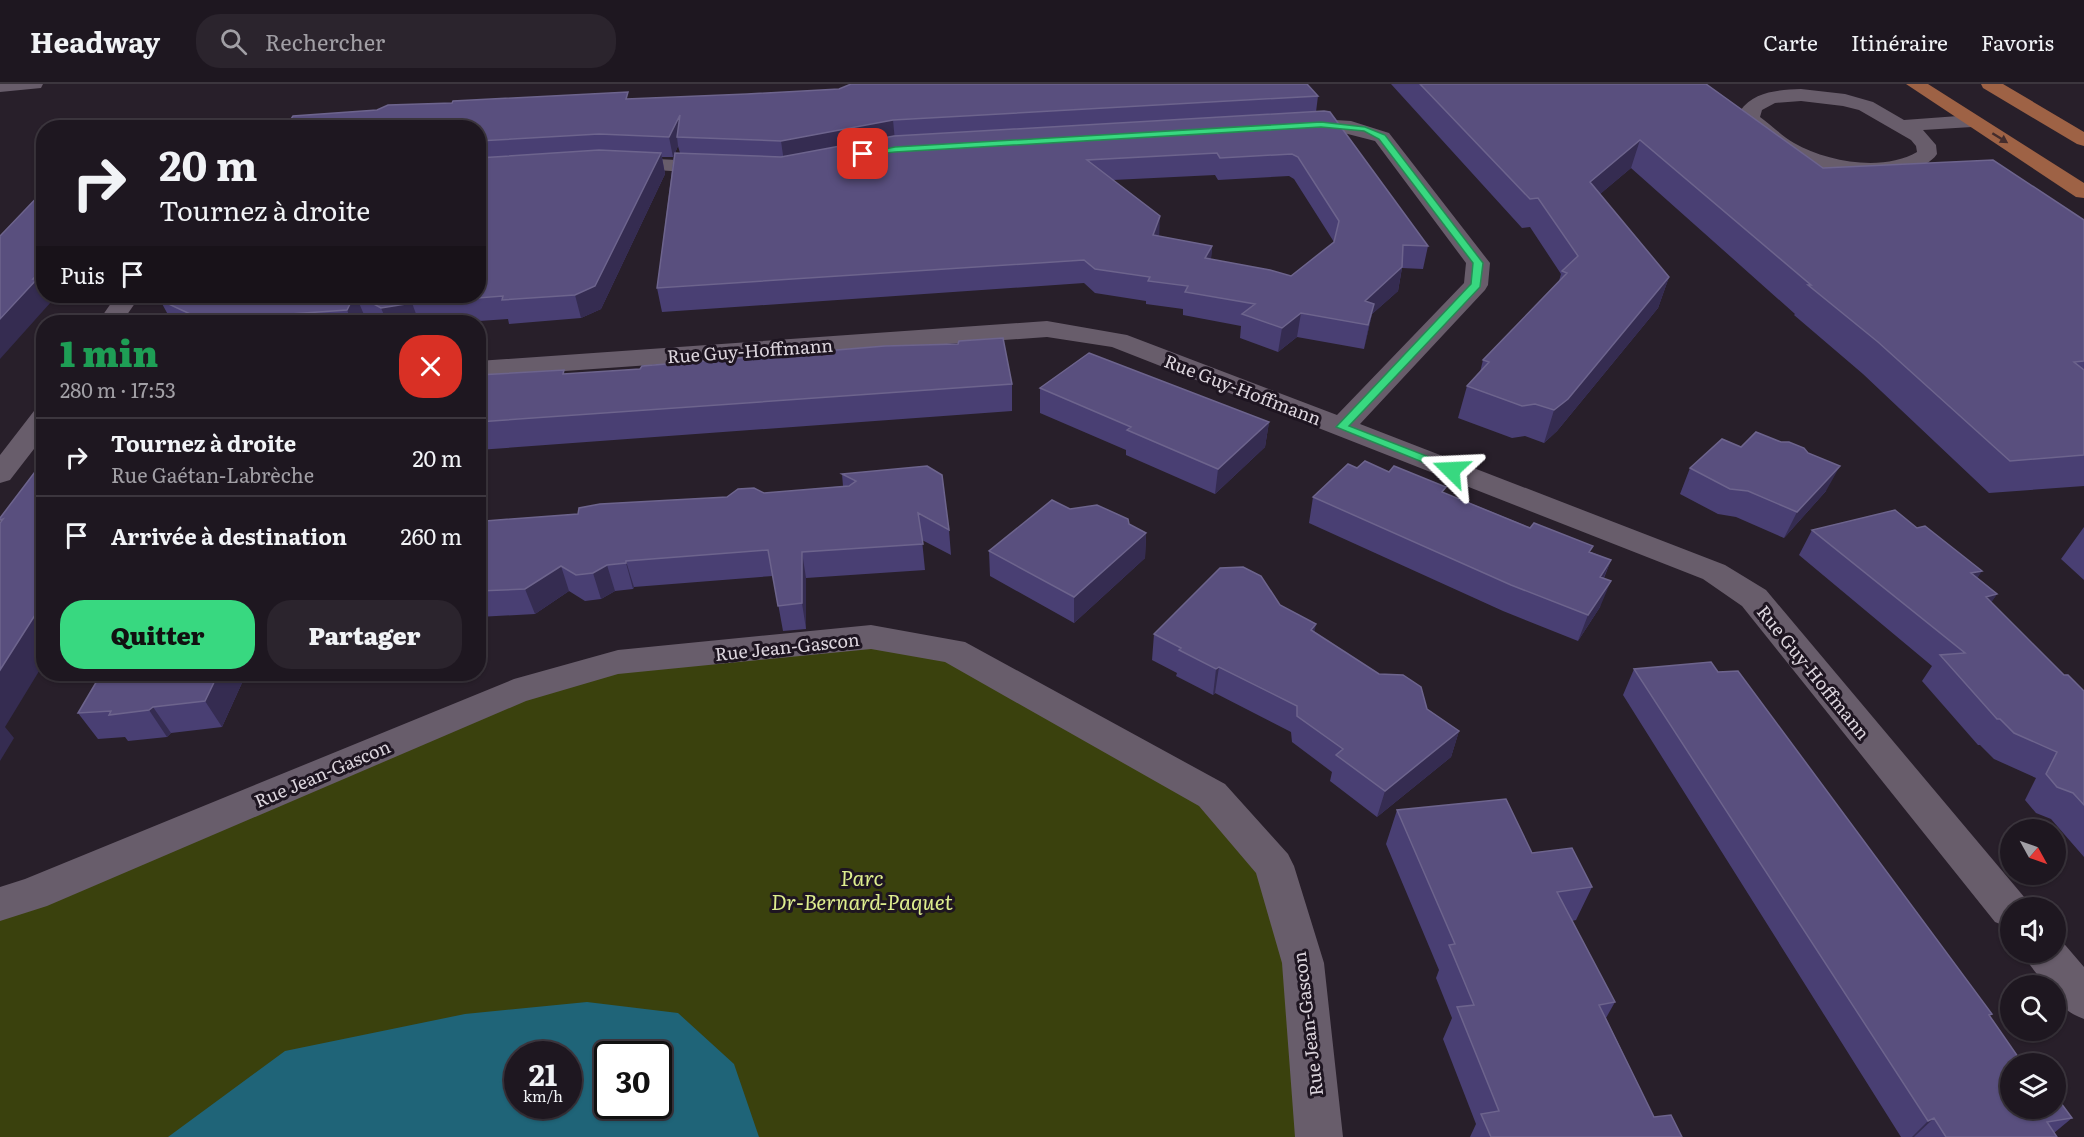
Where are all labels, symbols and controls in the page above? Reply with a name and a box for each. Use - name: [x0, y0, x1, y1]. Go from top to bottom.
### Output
- search box: [196, 14, 616, 68]
- text: Headway: [30, 20, 160, 62]
- icon: search: [217, 25, 250, 58]
- text: Rechercher: [265, 25, 385, 58]
- text: Carte: [1763, 26, 1818, 57]
- text: Itinéraire: [1851, 26, 1948, 57]
- text: Favoris: [1981, 26, 2054, 57]
- pin: [837, 128, 888, 179]
- text: 20 m: [159, 132, 258, 194]
- one-way arrow: [1992, 133, 2008, 144]
- icon: arrive: [846, 137, 879, 170]
- icon: right: [60, 144, 138, 222]
- text: Tournez à droite: [159, 189, 370, 229]
- text: Puis: [60, 258, 104, 291]
- icon: arrive: [116, 258, 149, 291]
- text: 1 min: [60, 325, 158, 378]
- street label: Rue Guy-Hoffmann: [666, 331, 834, 369]
- button: close: [399, 335, 462, 398]
- street label: Rue Guy-Hoffmann: [1160, 347, 1326, 431]
- text: 280 m · 17:53: [60, 374, 176, 404]
- text: Tournez à droite: [111, 426, 296, 459]
- position arrow: [1419, 438, 1483, 502]
- icon: right: [60, 441, 93, 474]
- text: 20 m: [412, 441, 462, 474]
- text: Rue Gaétan-Labrèche: [111, 459, 314, 489]
- icon: arrive: [60, 519, 93, 552]
- text: Arrivée à destination: [111, 519, 347, 552]
- text: 260 m: [401, 519, 462, 552]
- street label: Rue Guy-Hoffmann: [1751, 599, 1877, 745]
- button: Quitter: [60, 600, 255, 669]
- button: Partager: [267, 600, 462, 669]
- street label: Rue Jean-Gascon: [713, 625, 861, 667]
- street label: Rue Jean-Gascon: [250, 732, 394, 814]
- north arrow: [2000, 819, 2066, 885]
- map controls: [2000, 819, 2066, 1119]
- park label: Parc Dr-Bernard-Paquet: [771, 861, 953, 916]
- button: sound: [2000, 897, 2066, 963]
- street label: Rue Jean-Gascon: [1285, 950, 1329, 1098]
- button: search: [2000, 975, 2066, 1041]
- speed limit sign: 30: [594, 1041, 672, 1119]
- text: 21: [529, 1051, 557, 1095]
- button: layers: [2000, 1053, 2066, 1119]
- text: km/h: [523, 1084, 563, 1107]

